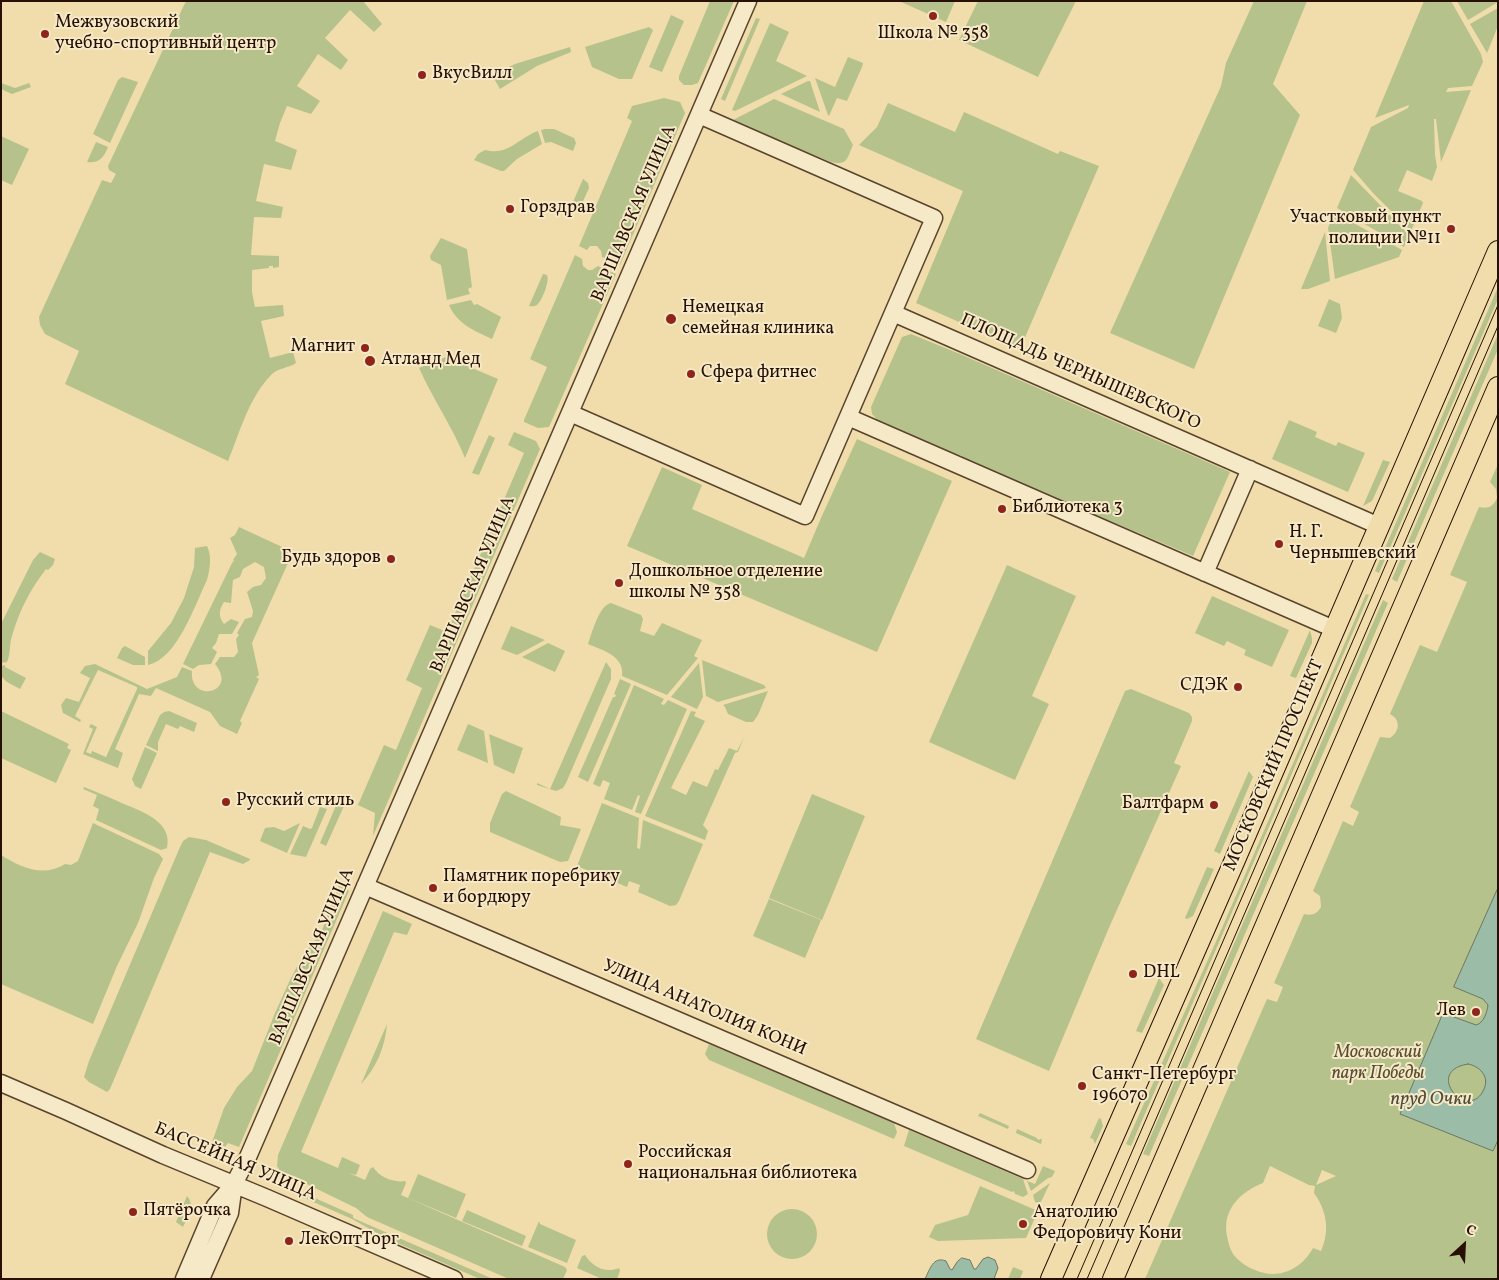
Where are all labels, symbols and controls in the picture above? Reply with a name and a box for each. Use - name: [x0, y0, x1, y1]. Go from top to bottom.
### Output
- marker: Школа № 358: [927, 10, 939, 22]
- place label: Межвузовский учебно-спортивный центр: [55, 13, 276, 56]
- place label: Школа № 358: [877, 24, 989, 46]
- marker: Межвузовский учебно-спортивный центр: [39, 28, 51, 40]
- place label: ВкусВилл: [432, 64, 512, 86]
- marker: ВкусВилл: [416, 69, 428, 81]
- street label: ВАРШАВСКАЯ УЛИЦА: [588, 122, 682, 306]
- place label: Горздрав: [520, 198, 595, 220]
- marker: Горздрав: [504, 203, 516, 215]
- place label: Участковый пункт полиции №11: [1290, 208, 1441, 250]
- marker: Участковый пункт полиции №11: [1445, 223, 1457, 235]
- place label: Немецкая семейная клиника: [682, 298, 834, 340]
- street label: ПЛОЩАДЬ ЧЕРНЫШЕВСКОГО: [956, 310, 1204, 436]
- marker: Немецкая семейная клиника: [664, 312, 678, 326]
- place label: Магнит: [291, 337, 355, 359]
- marker: Магнит: [359, 342, 371, 354]
- place label: Атланд Мед: [381, 350, 480, 372]
- marker: Атланд Мед: [363, 354, 377, 368]
- place label: Сфера фитнес: [701, 363, 817, 385]
- marker: Сфера фитнес: [685, 368, 697, 380]
- street label: ВАРШАВСКАЯ УЛИЦА: [427, 493, 521, 677]
- place label: Библиотека 3: [1012, 498, 1123, 520]
- marker: Библиотека 3: [996, 503, 1008, 515]
- place label: Н. Г. Чернышевский: [1289, 523, 1416, 566]
- marker: Н. Г. Чернышевский: [1273, 538, 1285, 550]
- place label: Будь здоров: [281, 548, 381, 570]
- marker: Будь здоров: [385, 553, 397, 565]
- place label: Дошкольное отделение школы № 358: [629, 562, 823, 604]
- marker: Дошкольное отделение школы № 358: [613, 577, 625, 589]
- street label: МОСКОВСКИЙ ПРОСПЕКТ: [1221, 657, 1329, 875]
- place label: СДЭК: [1180, 676, 1228, 698]
- marker: СДЭК: [1232, 681, 1244, 693]
- place label: Русский стиль: [236, 791, 354, 813]
- place label: Балтфарм: [1122, 794, 1204, 816]
- marker: Русский стиль: [220, 796, 232, 808]
- marker: Балтфарм: [1208, 799, 1220, 811]
- street label: ВАРШАВСКАЯ УЛИЦА: [266, 865, 360, 1049]
- place label: Памятник поребрику и бордюру: [443, 867, 620, 910]
- marker: Памятник поребрику и бордюру: [427, 882, 439, 894]
- street label: УЛИЦА АНАТОЛИЯ КОНИ: [599, 956, 809, 1062]
- place label: DHL: [1143, 963, 1180, 985]
- marker: DHL: [1127, 968, 1139, 980]
- place label: Лев: [1436, 1001, 1466, 1023]
- marker: Лев: [1470, 1006, 1482, 1018]
- park label: Московский парк Победы: [1332, 1043, 1424, 1086]
- place label: Санкт-Петербург 196070: [1092, 1065, 1236, 1108]
- marker: Санкт-Петербург 196070: [1076, 1080, 1088, 1092]
- water label: пруд Очки: [1390, 1090, 1472, 1112]
- street label: БАССЕЙНАЯ УЛИЦА: [151, 1119, 319, 1207]
- place label: Российская национальная библиотека: [638, 1143, 857, 1186]
- marker: Российская национальная библиотека: [622, 1158, 634, 1170]
- place label: Пятёрочка: [143, 1201, 231, 1223]
- place label: Анатолию Федоровичу Кони: [1033, 1203, 1182, 1246]
- marker: Пятёрочка: [127, 1206, 139, 1218]
- marker: Анатолию Федоровичу Кони: [1017, 1218, 1029, 1230]
- north arrow: [1439, 1220, 1489, 1270]
- text: С: [1462, 1220, 1479, 1241]
- place label: ЛекОптТорг: [299, 1230, 399, 1252]
- marker: ЛекОптТорг: [283, 1235, 295, 1247]

